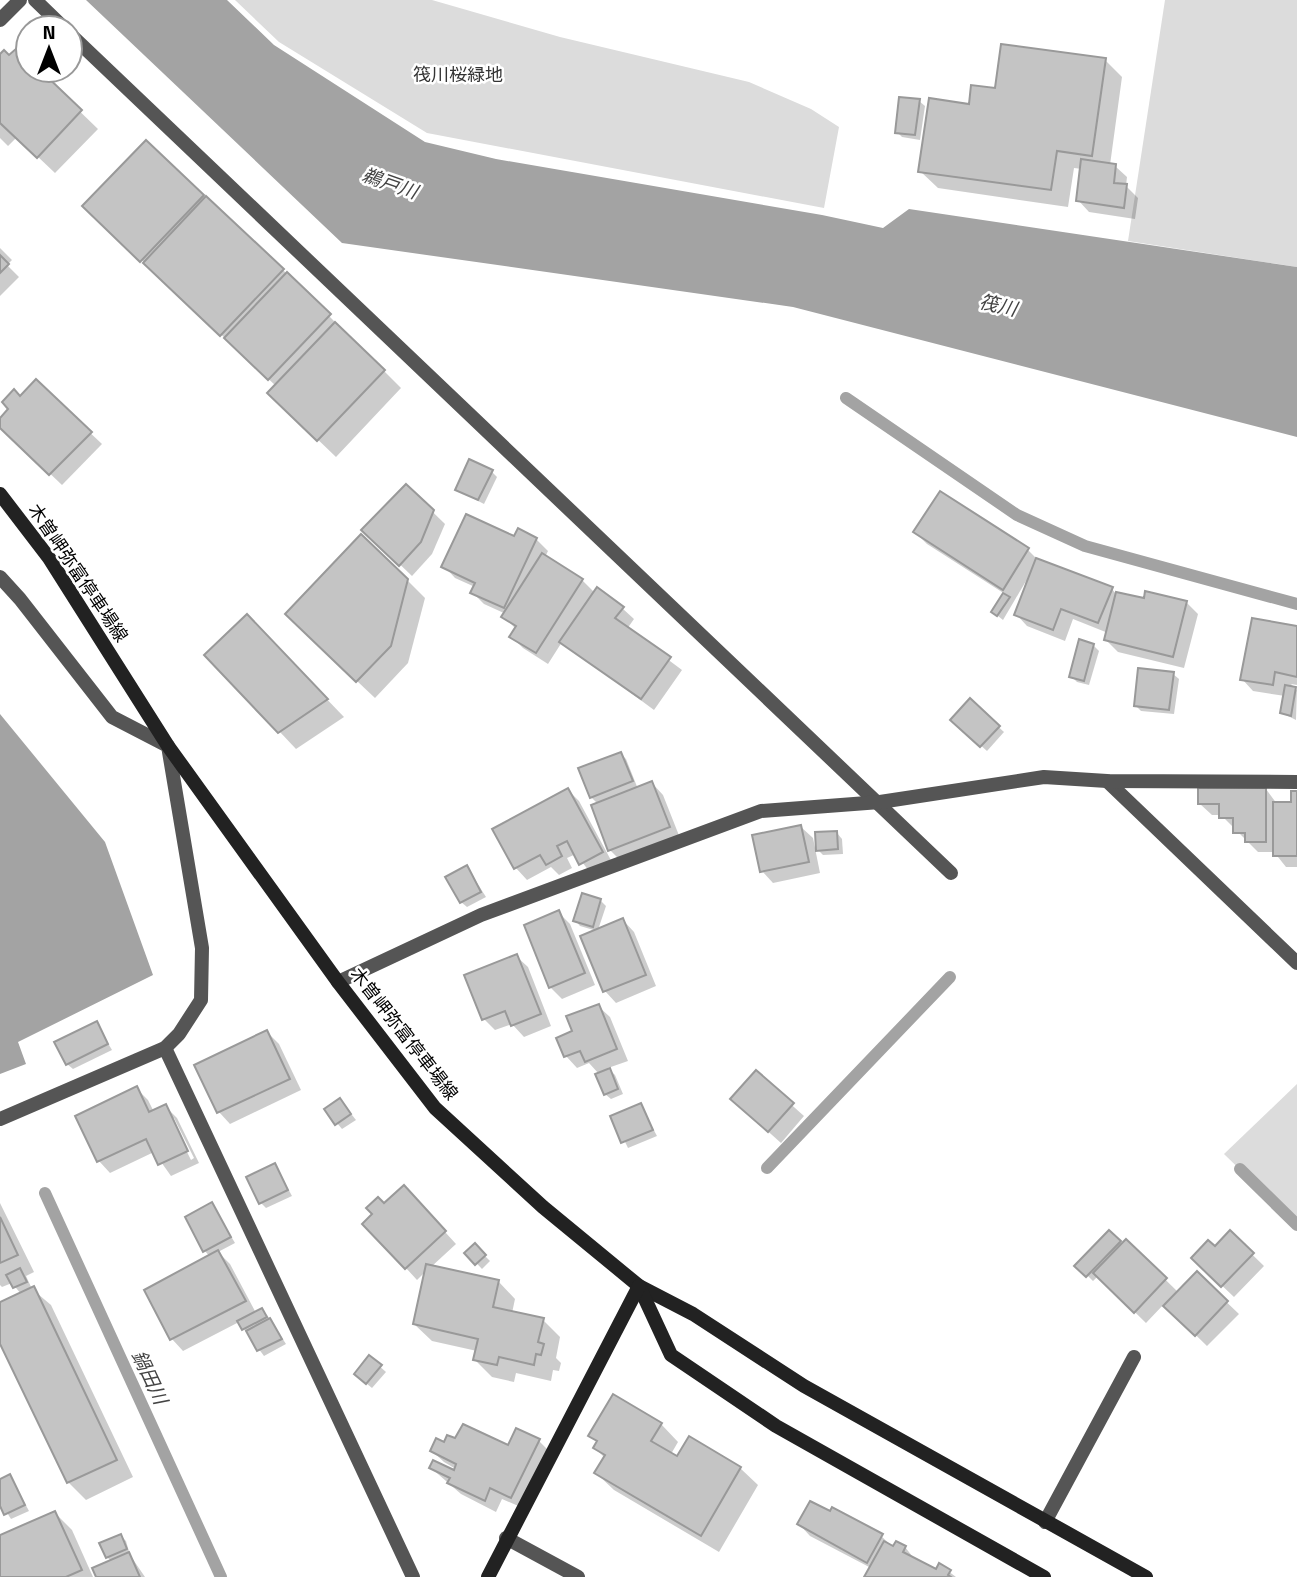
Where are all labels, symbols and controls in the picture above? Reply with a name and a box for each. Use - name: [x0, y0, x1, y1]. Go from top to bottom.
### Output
- north arrow: [14, 14, 84, 84]
- text: N: [42, 17, 56, 46]
- park label: 筏川桜緑地: [413, 61, 503, 88]
- water label: 鵜戸川: [358, 160, 424, 206]
- water label: 筏川: [976, 286, 1022, 323]
- street label: 木曽岬弥富停車場線: [22, 498, 135, 647]
- street label: 木曽岬弥富停車場線: [344, 962, 465, 1106]
- water label: 鍋田川: [125, 1345, 176, 1411]

